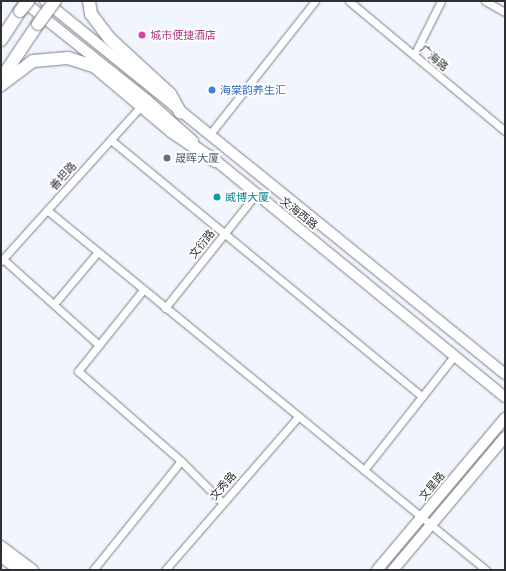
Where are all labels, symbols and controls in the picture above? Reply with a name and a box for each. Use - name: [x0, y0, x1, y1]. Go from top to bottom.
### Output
- place label: 城市便捷酒店: [150, 28, 216, 42]
- marker: 城市便捷酒店: [137, 30, 147, 40]
- street label: 广海路: [417, 42, 451, 74]
- place label: 海棠韵养生汇: [220, 83, 286, 97]
- marker: 海棠韵养生汇: [207, 85, 217, 95]
- place label: 晟晖大厦: [175, 151, 219, 165]
- marker: 晟晖大厦: [162, 153, 172, 163]
- street label: 善坦路: [47, 159, 79, 193]
- place label: 威博大厦: [225, 190, 269, 204]
- marker: 威博大厦: [212, 192, 222, 202]
- street label: 文海西路: [278, 194, 320, 232]
- street label: 文衍路: [186, 227, 218, 261]
- street label: 文秀路: [207, 469, 239, 503]
- street label: 文星路: [416, 469, 448, 503]

